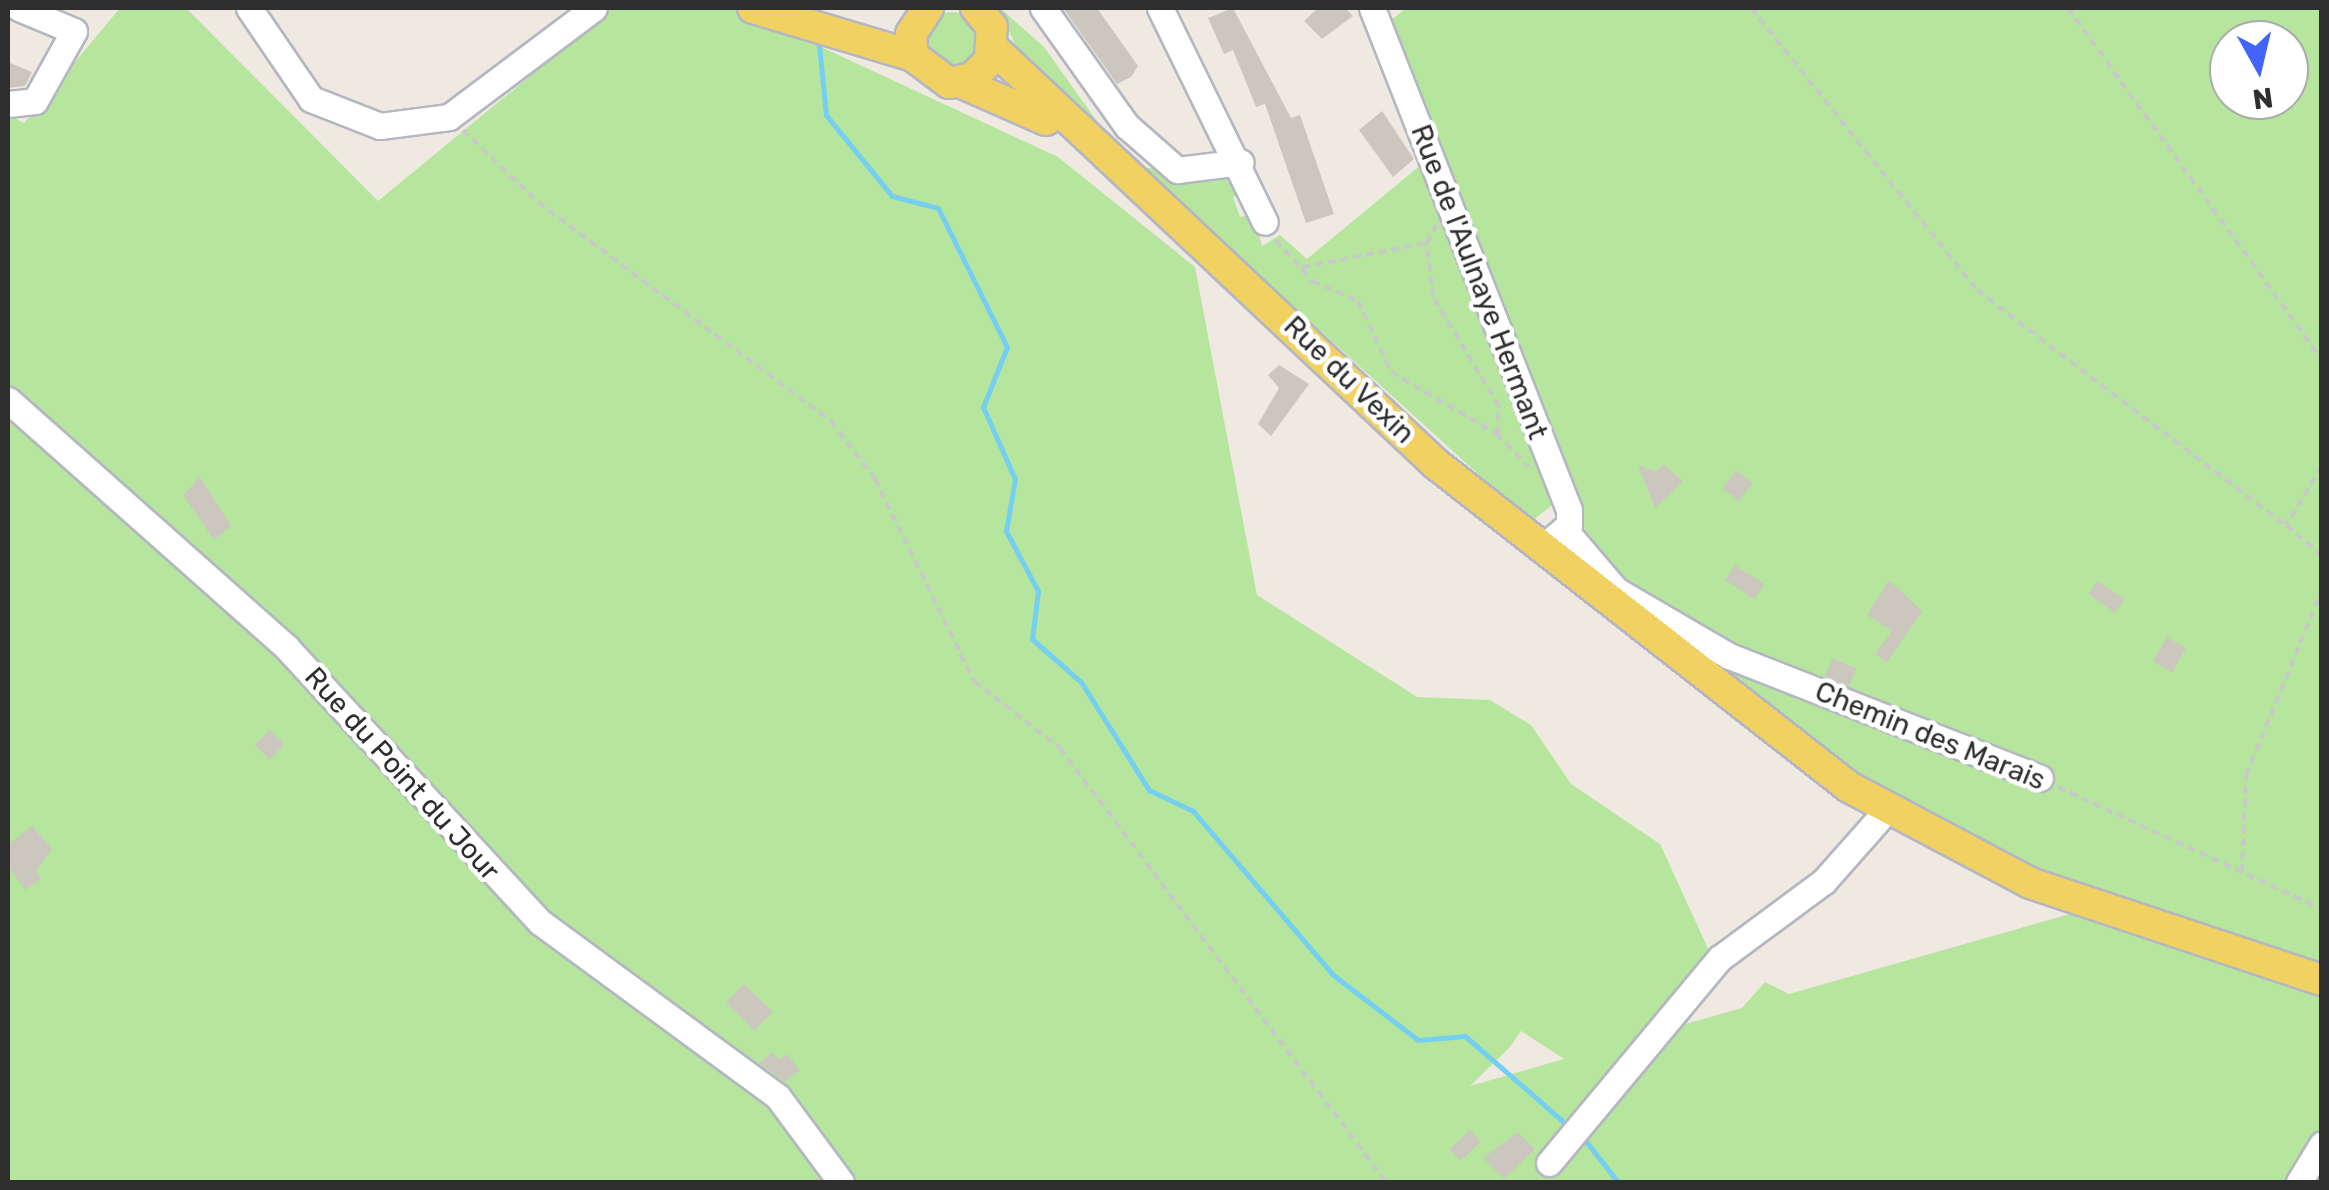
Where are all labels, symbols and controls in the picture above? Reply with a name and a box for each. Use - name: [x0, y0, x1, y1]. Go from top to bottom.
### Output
- north arrow: [2209, 20, 2309, 120]
- text: N: [2251, 80, 2275, 116]
- street label: Rue de l'Aulnaye Hermant: [1403, 120, 1555, 444]
- street label: Rue du Vexin: [1276, 309, 1422, 451]
- street label: Rue du Point du Jour: [298, 661, 506, 887]
- street label: Chemin des Marais: [1810, 675, 2050, 797]

